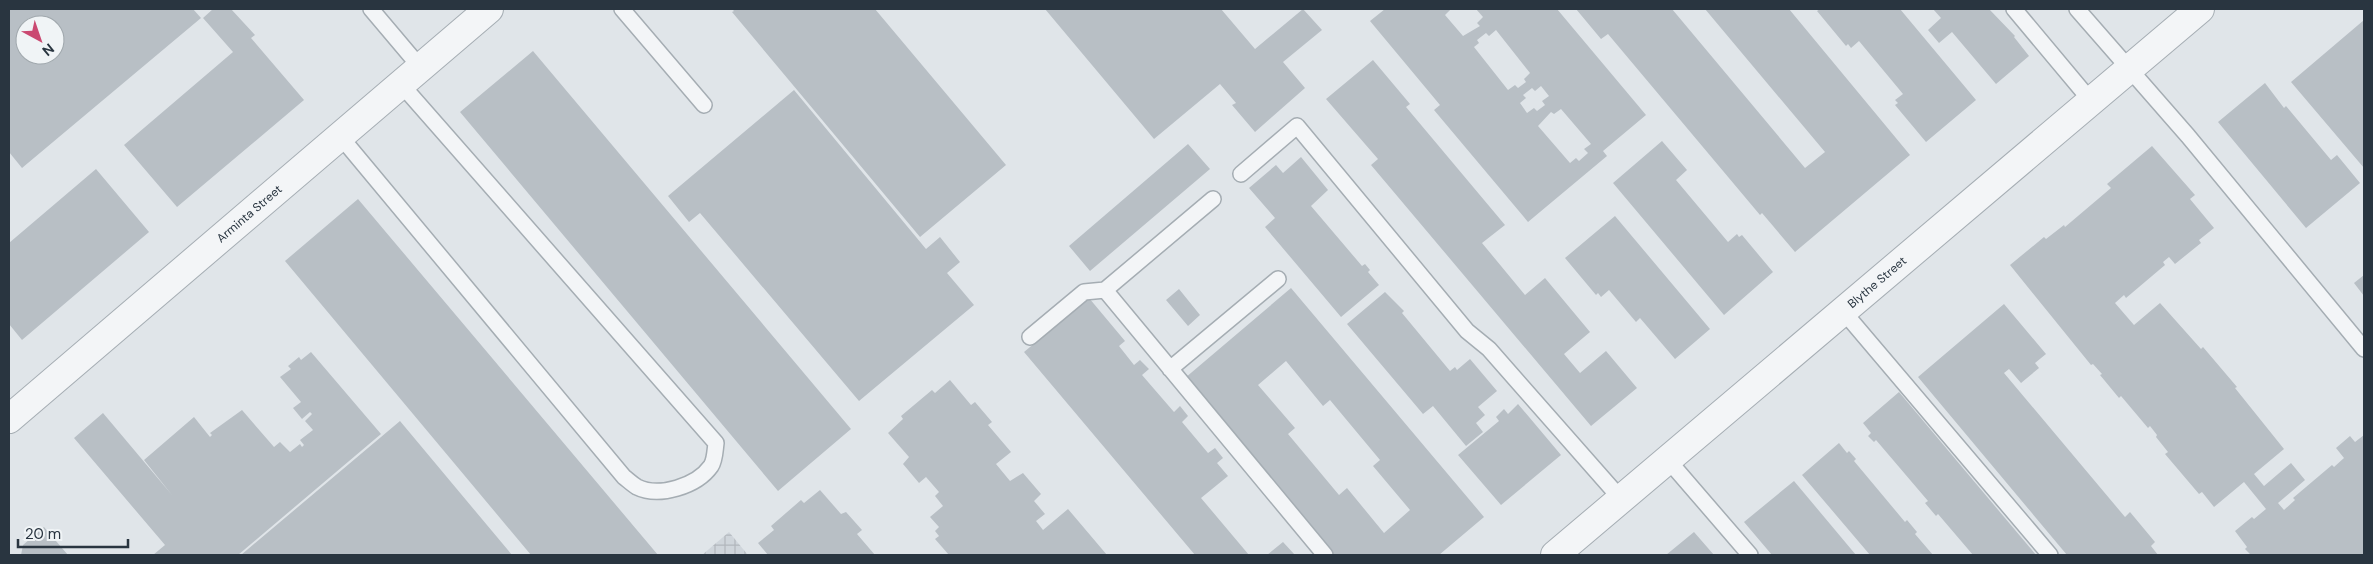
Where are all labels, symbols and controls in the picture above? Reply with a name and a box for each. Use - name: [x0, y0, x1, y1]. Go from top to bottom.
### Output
- north arrow: [15, 15, 65, 65]
- text: N: [39, 40, 58, 60]
- street label: Arminta Street: [213, 181, 286, 246]
- street label: Blythe Street: [1844, 253, 1910, 312]
- scale bar: [18, 516, 128, 548]
- text: 20 m: [25, 524, 61, 544]

